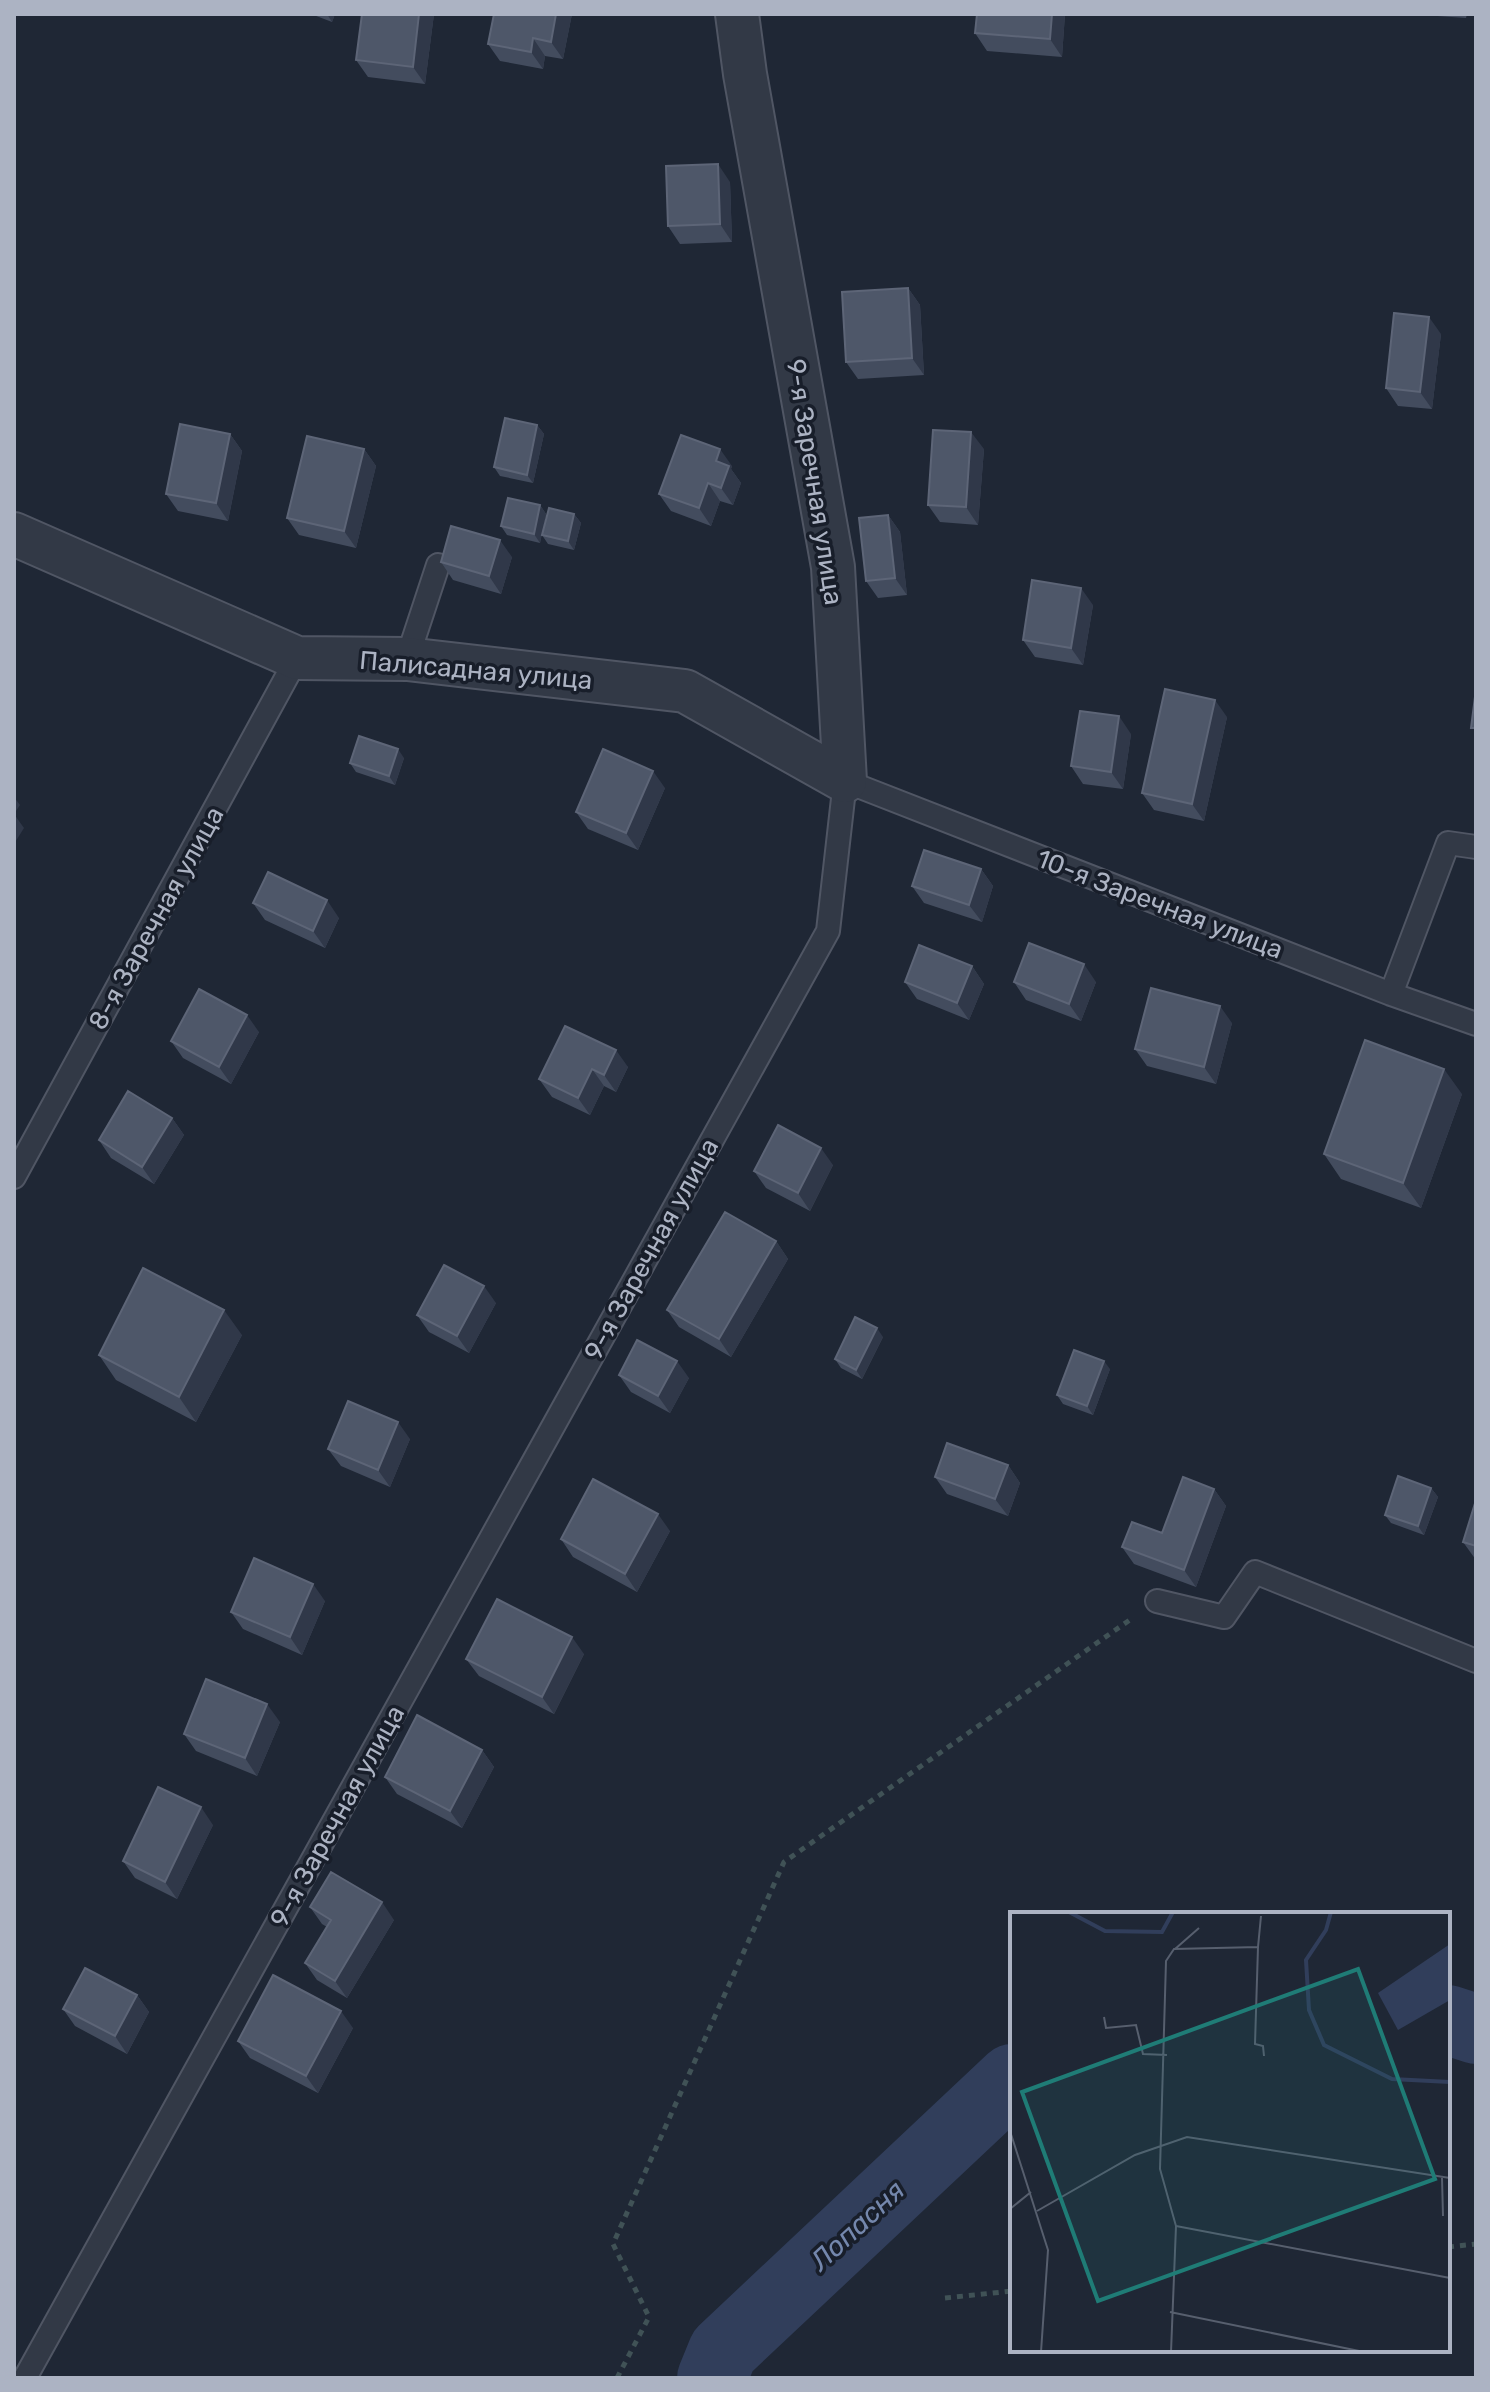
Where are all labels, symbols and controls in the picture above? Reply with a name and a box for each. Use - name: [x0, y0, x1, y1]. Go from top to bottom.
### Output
- street label: 9-я Заречная улица: [780, 357, 849, 607]
- street label: Палисадная улица: [358, 645, 594, 696]
- street label: 8-я Заречная улица: [82, 801, 231, 1035]
- street label: 10-я Заречная улица: [1032, 843, 1287, 966]
- street label: 9-я Заречная улица: [578, 1133, 725, 1365]
- street label: 9-я Заречная улица: [264, 1700, 411, 1932]
- inset map: [1010, 1912, 1450, 2352]
- water label: Лопасня: [802, 2174, 911, 2278]

